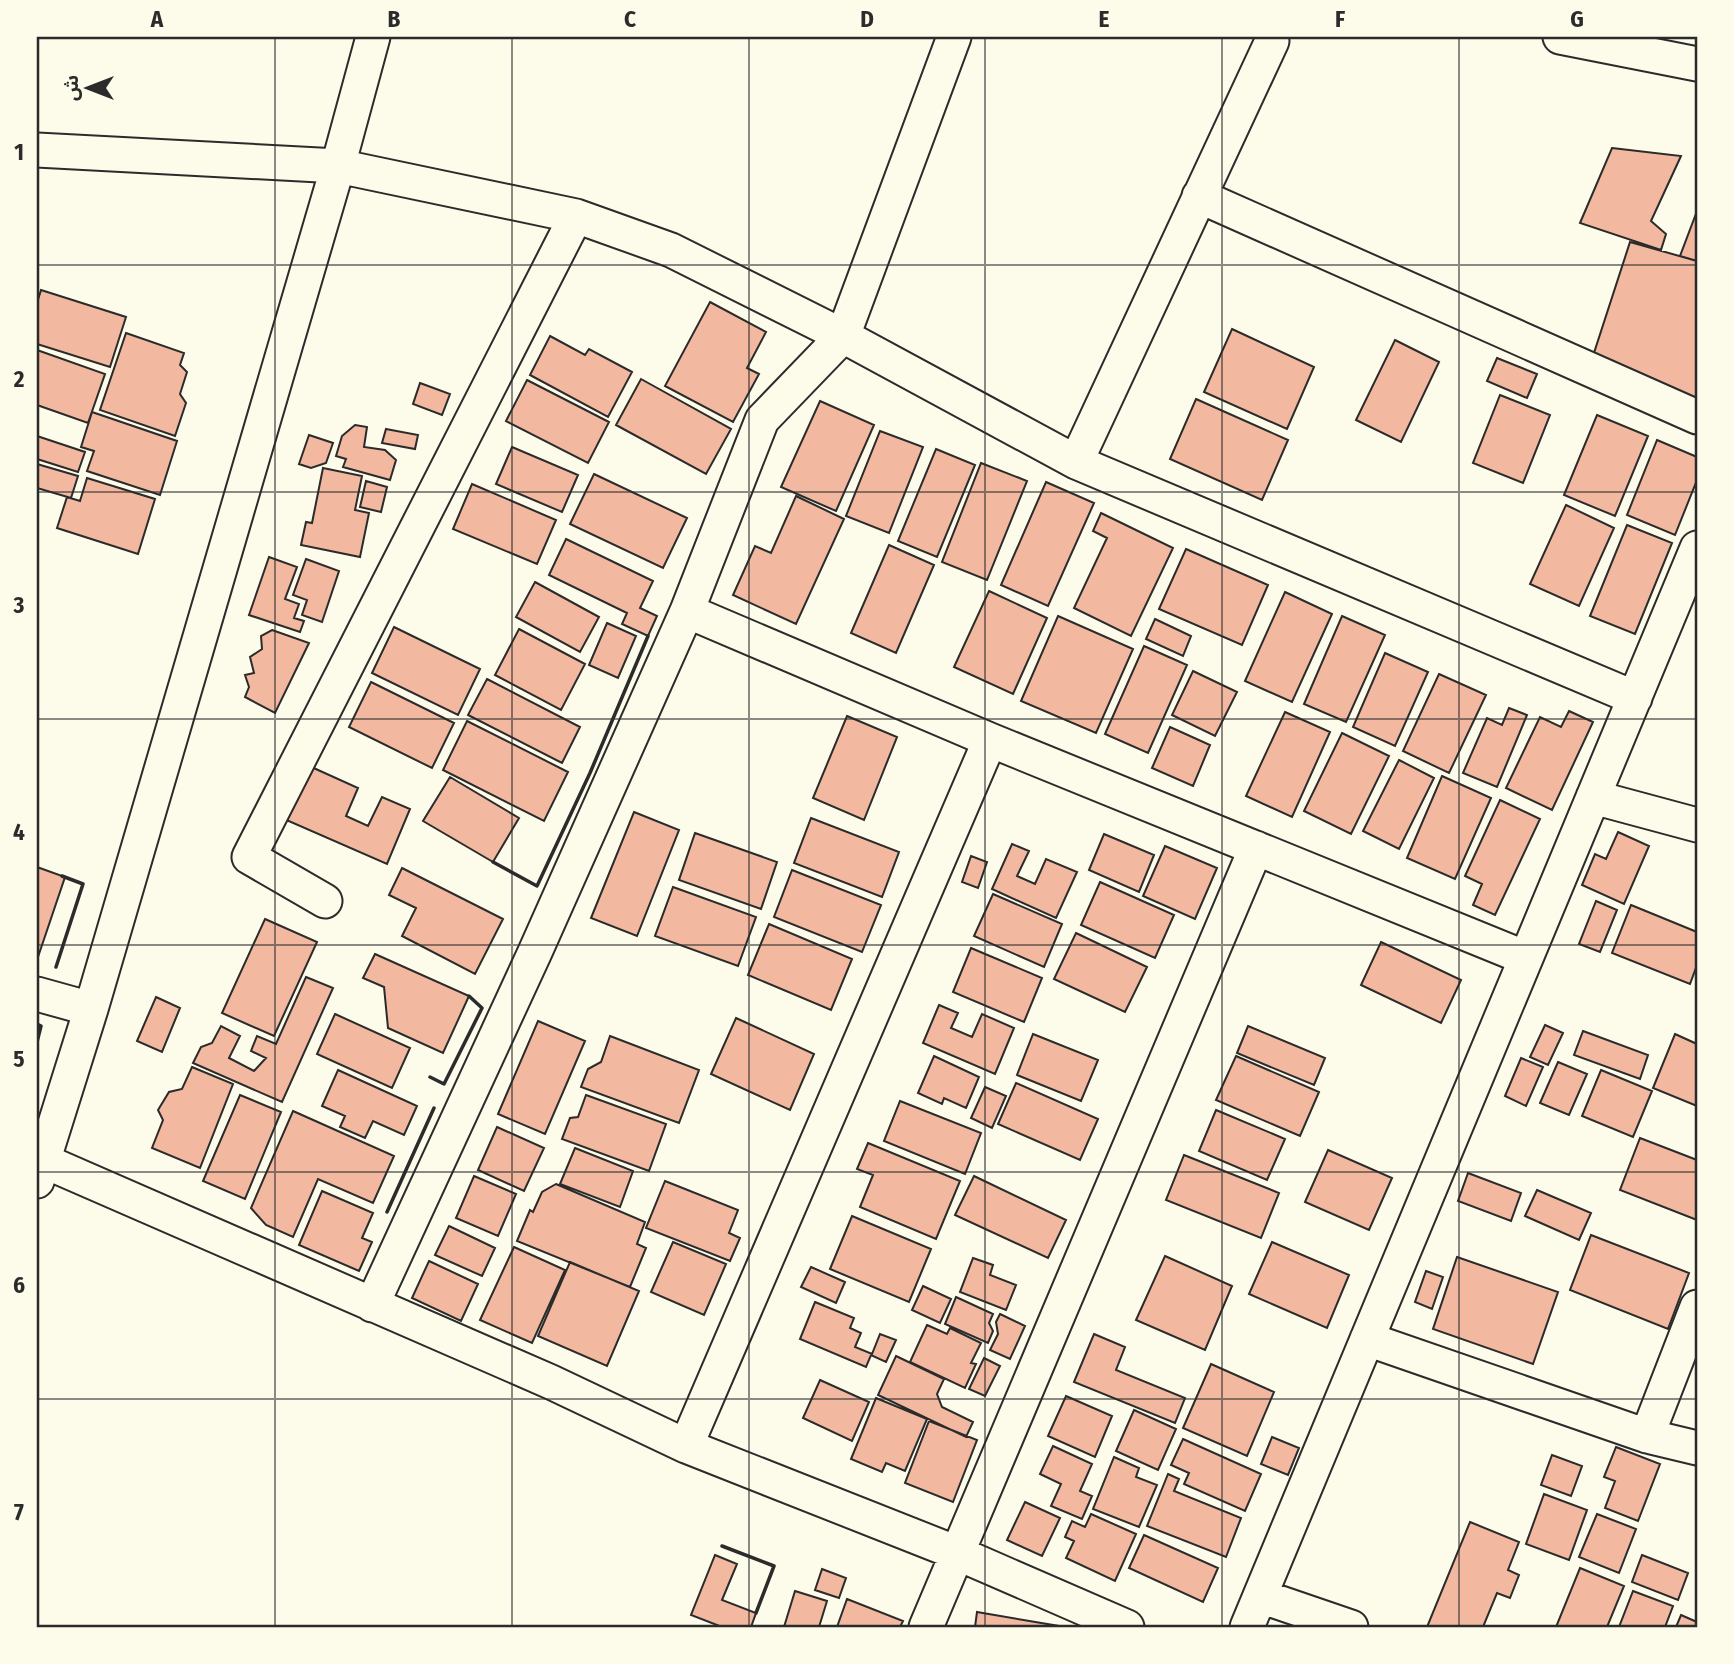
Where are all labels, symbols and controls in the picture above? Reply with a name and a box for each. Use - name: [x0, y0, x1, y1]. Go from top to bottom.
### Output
- text: A: [150, 5, 164, 33]
- text: B: [388, 5, 401, 33]
- text: C: [624, 5, 636, 33]
- text: D: [860, 5, 874, 33]
- text: E: [1099, 5, 1110, 33]
- text: F: [1335, 5, 1345, 33]
- text: G: [1570, 5, 1584, 33]
- north arrow: [52, 52, 122, 122]
- text: ش: [60, 75, 83, 101]
- text: 1: [14, 138, 24, 166]
- text: 2: [13, 365, 25, 393]
- text: 3: [13, 591, 25, 619]
- text: 4: [13, 818, 25, 846]
- text: 5: [13, 1045, 25, 1073]
- text: 6: [13, 1271, 25, 1299]
- text: 7: [14, 1498, 24, 1526]

